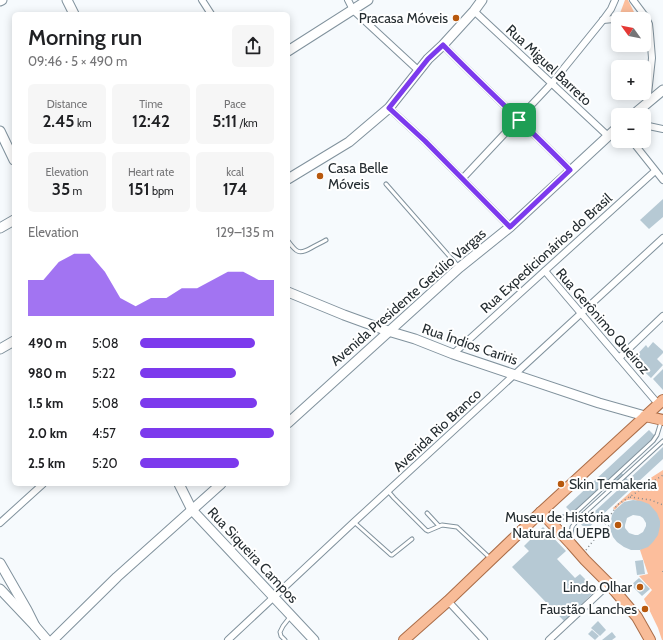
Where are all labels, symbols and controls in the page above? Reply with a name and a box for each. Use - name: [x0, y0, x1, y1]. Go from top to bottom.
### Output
- place label: Pracasa Móveis: [359, 9, 448, 27]
- north arrow: [611, 12, 651, 52]
- map controls: [611, 12, 651, 148]
- marker: Pracasa Móveis: [451, 13, 461, 23]
- street label: Rua Miguel Barreto: [502, 21, 596, 110]
- text: Morning run: [28, 24, 142, 51]
- button: share: [232, 25, 274, 67]
- text: 09:46 · 5 × 490 m: [28, 53, 127, 69]
- button: +: [611, 60, 651, 100]
- text: Distance: [47, 97, 87, 111]
- text: Time: [139, 97, 163, 111]
- text: Pace: [224, 97, 246, 111]
- pin: [502, 103, 536, 137]
- button: −: [611, 108, 651, 148]
- icon: arrive: [508, 109, 530, 131]
- text: 2.45: [42, 111, 75, 131]
- text: 12:42: [132, 111, 170, 131]
- text: 5:11: [212, 111, 237, 131]
- text: km: [75, 116, 92, 130]
- text: /km: [237, 116, 258, 130]
- place label: Casa Belle Móveis: [328, 159, 388, 193]
- text: Elevation: [46, 165, 88, 179]
- text: Heart rate: [128, 165, 174, 179]
- text: kcal: [226, 165, 244, 179]
- marker: Casa Belle Móveis: [315, 171, 325, 181]
- text: 35: [52, 179, 70, 199]
- text: 151: [128, 179, 149, 199]
- text: 174: [223, 179, 247, 199]
- text: m: [70, 184, 82, 198]
- text: bpm: [149, 184, 174, 198]
- street label: Rua Expedicionários do Brasil: [476, 189, 616, 317]
- text: Elevation: [28, 224, 79, 240]
- text: 129–135 m: [216, 224, 274, 240]
- street label: Avenida Presidente Getúlio Vargas: [326, 224, 490, 370]
- street label: Rua Gerônimo Queiroz: [552, 264, 654, 378]
- street label: Rua Índios Cariris: [420, 319, 520, 369]
- text: 490 m: [28, 335, 67, 351]
- text: 5:08: [92, 335, 119, 351]
- text: 980 m: [28, 365, 67, 381]
- text: 5:22: [92, 365, 115, 381]
- street label: Avenida Rio Branco: [389, 384, 485, 475]
- text: 1.5 km: [28, 395, 63, 411]
- text: 5:08: [92, 395, 119, 411]
- text: 2.0 km: [28, 425, 67, 441]
- text: 4:57: [92, 425, 116, 441]
- text: 2.5 km: [28, 455, 65, 471]
- text: 5:20: [92, 455, 118, 471]
- place label: Skin Temakeria: [569, 475, 657, 493]
- marker: Skin Temakeria: [556, 479, 566, 489]
- street label: Rua Siqueira Campos: [204, 503, 302, 607]
- place label: Museu de História Natural da UEPB: [505, 508, 610, 542]
- marker: Museu de História Natural da UEPB: [613, 520, 623, 530]
- place label: Lindo Olhar: [563, 578, 633, 596]
- marker: Lindo Olhar: [635, 582, 645, 592]
- place label: Faustão Lanches: [540, 600, 637, 618]
- marker: Faustão Lanches: [640, 604, 650, 614]

